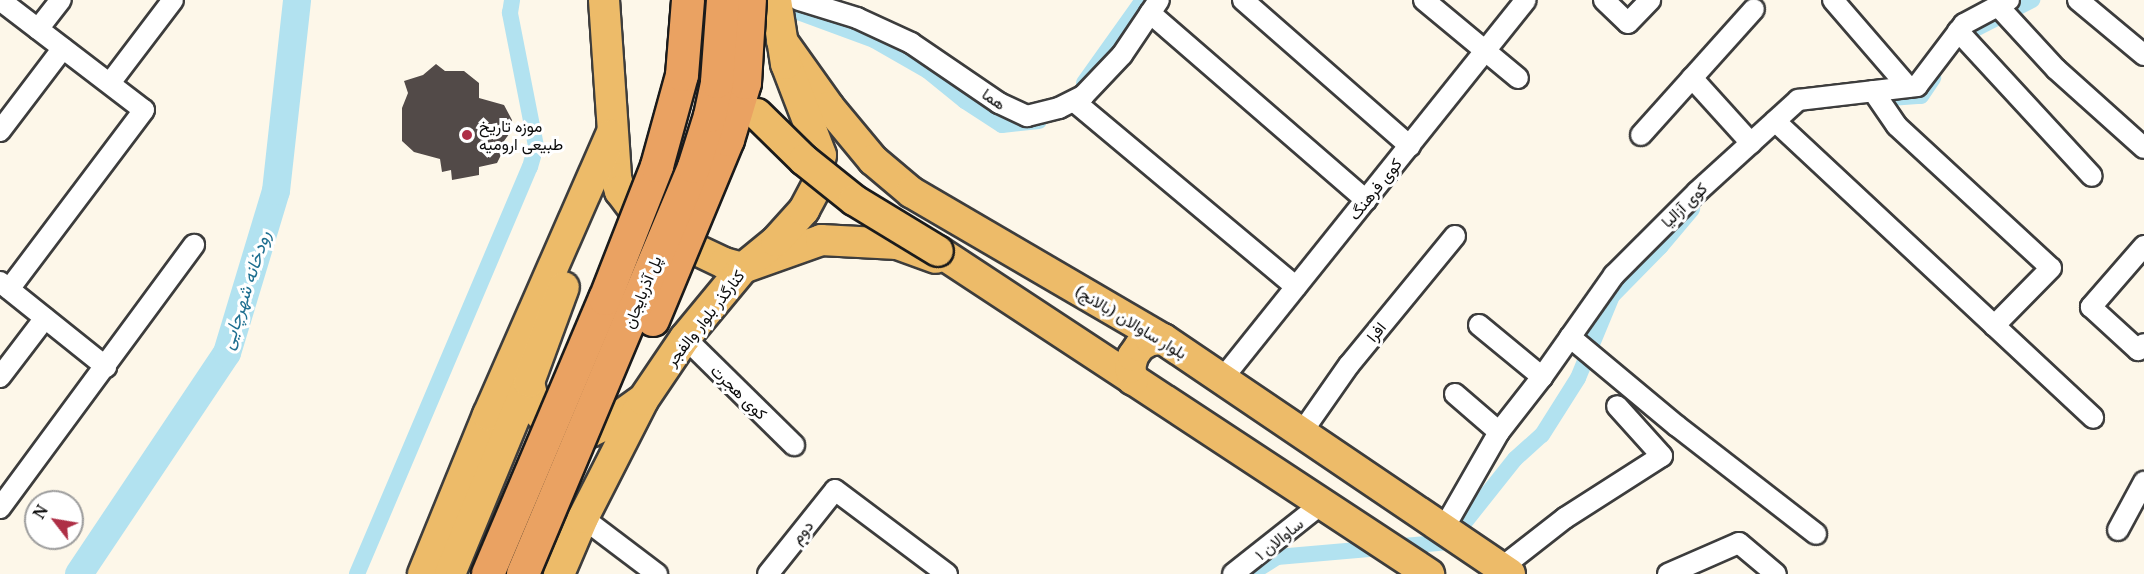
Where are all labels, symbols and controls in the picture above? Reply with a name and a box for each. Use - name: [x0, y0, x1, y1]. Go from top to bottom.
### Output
- street label: هما: [978, 84, 1010, 114]
- place label: موزه تاریخ طبیعی ارومیه: [479, 116, 563, 154]
- marker: موزه تاریخ طبیعی ارومیه: [460, 128, 474, 142]
- street label: کوی فرهنگ: [1344, 154, 1406, 224]
- street label: کوی آزالیا: [1657, 179, 1711, 231]
- water label: رودخانه شهرچایی: [216, 228, 274, 352]
- street label: پل آذربایجان: [619, 253, 665, 331]
- street label: کنارگذر بلوار والفجر: [662, 266, 748, 370]
- street label: بلوار ساوالان (بالانج): [1072, 281, 1190, 363]
- street label: افرا: [1362, 318, 1390, 346]
- street label: کوی هجرت: [707, 361, 771, 423]
- north arrow: [24, 490, 84, 550]
- text: N: [28, 501, 53, 523]
- street label: ساوالان ۱: [1251, 514, 1307, 564]
- street label: دوم: [787, 517, 817, 547]

